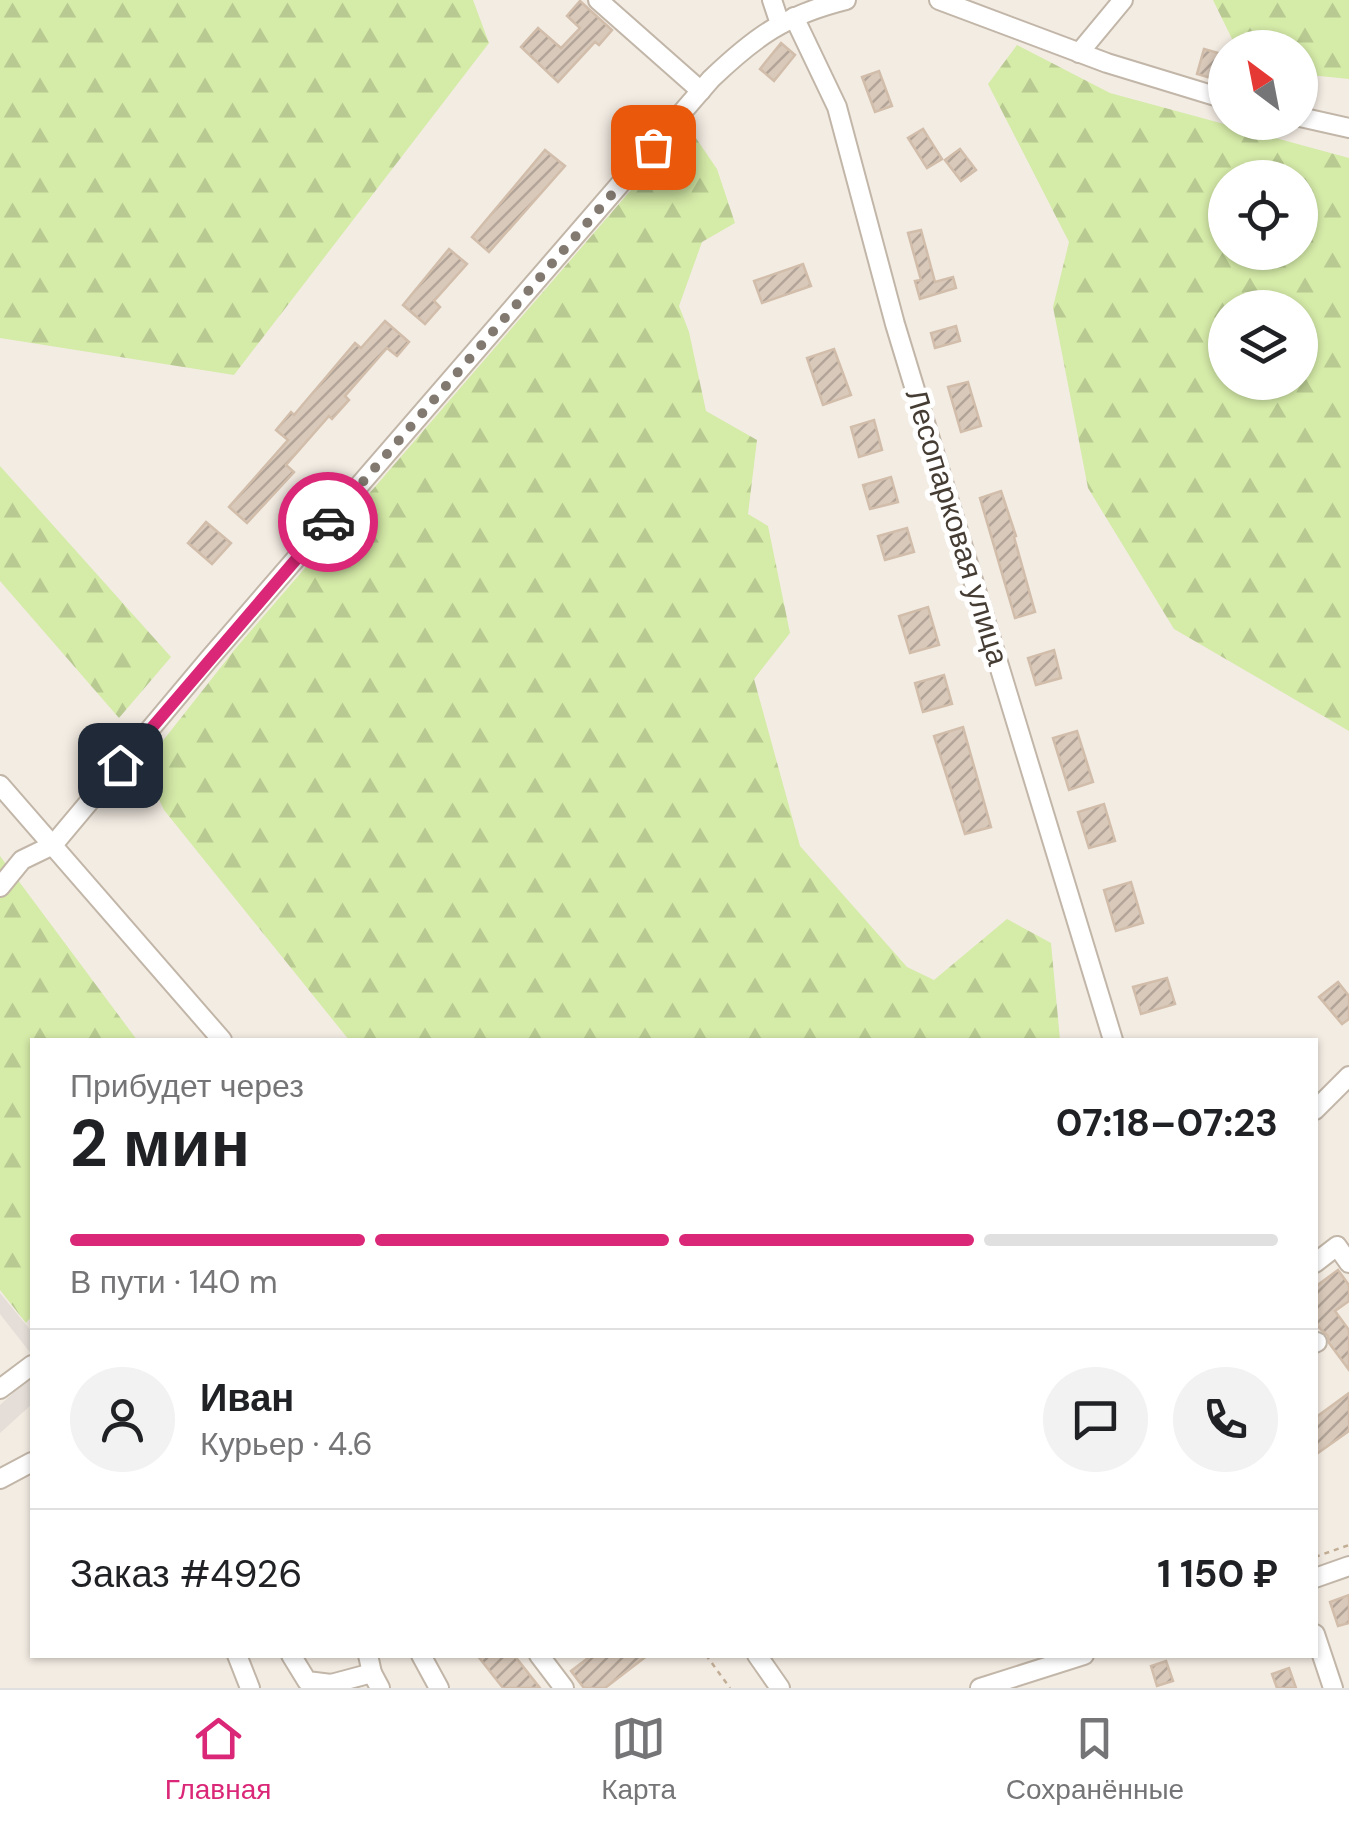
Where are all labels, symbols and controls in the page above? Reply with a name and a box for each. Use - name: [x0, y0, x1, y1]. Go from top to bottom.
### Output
- north arrow: [1208, 30, 1318, 140]
- map controls: [1208, 30, 1318, 400]
- pin: [611, 105, 696, 190]
- icon: bag: [626, 120, 681, 175]
- button: locate: [1208, 160, 1318, 270]
- button: layers: [1208, 290, 1318, 400]
- street label: Лесопарковая улица: [897, 384, 1018, 670]
- courier: [278, 472, 378, 572]
- icon: car: [301, 495, 356, 550]
- pin: [78, 723, 163, 808]
- icon: home: [93, 738, 148, 793]
- text: Прибудет через: [70, 1065, 304, 1107]
- text: 07:18–07:23: [1056, 1098, 1278, 1148]
- text: 2 мин: [70, 1102, 250, 1186]
- text: В пути · 140 m: [70, 1261, 277, 1303]
- button: person: [70, 1367, 175, 1472]
- button: chat: [1043, 1367, 1148, 1472]
- button: phone: [1173, 1367, 1278, 1472]
- text: Иван: [200, 1373, 294, 1423]
- text: Курьер · 4.6: [200, 1423, 373, 1465]
- text: Заказ #4926: [70, 1549, 302, 1599]
- text: 1 150 ₽: [1157, 1549, 1278, 1599]
- tab: Главная: [165, 1711, 271, 1808]
- tab: Карта: [601, 1711, 676, 1808]
- tab: Сохранённые: [1006, 1711, 1184, 1808]

